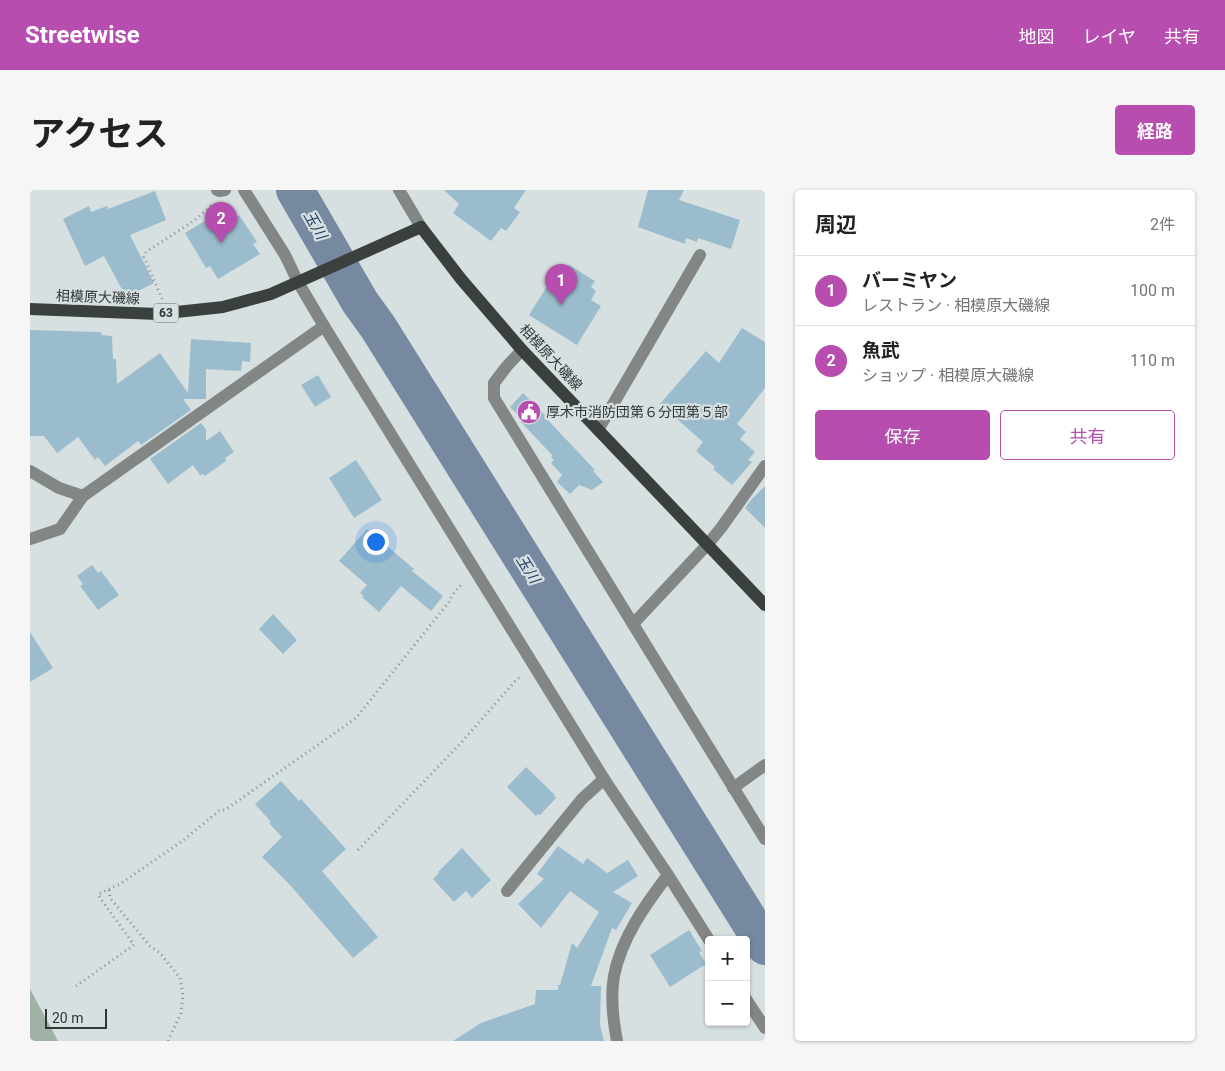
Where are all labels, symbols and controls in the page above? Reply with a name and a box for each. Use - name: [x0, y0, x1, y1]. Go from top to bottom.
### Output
- text: Streetwise: [25, 21, 140, 49]
- text: 地図: [1019, 26, 1055, 47]
- text: レイヤ: [1083, 26, 1136, 47]
- text: 共有: [1164, 26, 1200, 47]
- button: 経路: [1115, 105, 1195, 155]
- text: アクセス: [30, 114, 168, 155]
- pin: 2: [205, 202, 237, 243]
- water label: 玉川: [300, 208, 331, 244]
- text: 周辺: [815, 213, 857, 237]
- text: 2件: [1150, 215, 1175, 234]
- pin: 1: [545, 264, 577, 305]
- text: バーミヤン: [862, 269, 957, 292]
- text: 1: [826, 281, 836, 300]
- text: 100 m: [1130, 281, 1175, 300]
- street label: 相模原大磯線: [56, 288, 140, 306]
- text: レストラン · 相模原大磯線: [862, 296, 1050, 315]
- road number: 63: [154, 304, 178, 322]
- street label: 相模原大磯線: [517, 321, 585, 393]
- text: 魚武: [862, 339, 900, 362]
- text: 2: [826, 351, 836, 370]
- text: 110 m: [1130, 351, 1175, 370]
- text: ショップ · 相模原大磯線: [862, 366, 1034, 385]
- public building icon: 厚木市消防団第６分団第５部: [516, 399, 542, 425]
- place label: 厚木市消防団第６分団第５部: [546, 404, 728, 420]
- button: 保存: [815, 410, 990, 460]
- button: 共有: [1000, 410, 1175, 460]
- your location: [363, 529, 389, 555]
- water label: 玉川: [512, 552, 545, 588]
- map controls: [705, 936, 750, 1026]
- button: +: [705, 936, 750, 981]
- button: −: [705, 981, 750, 1026]
- scale bar: [45, 1006, 108, 1029]
- text: 20 m: [52, 1010, 84, 1026]

